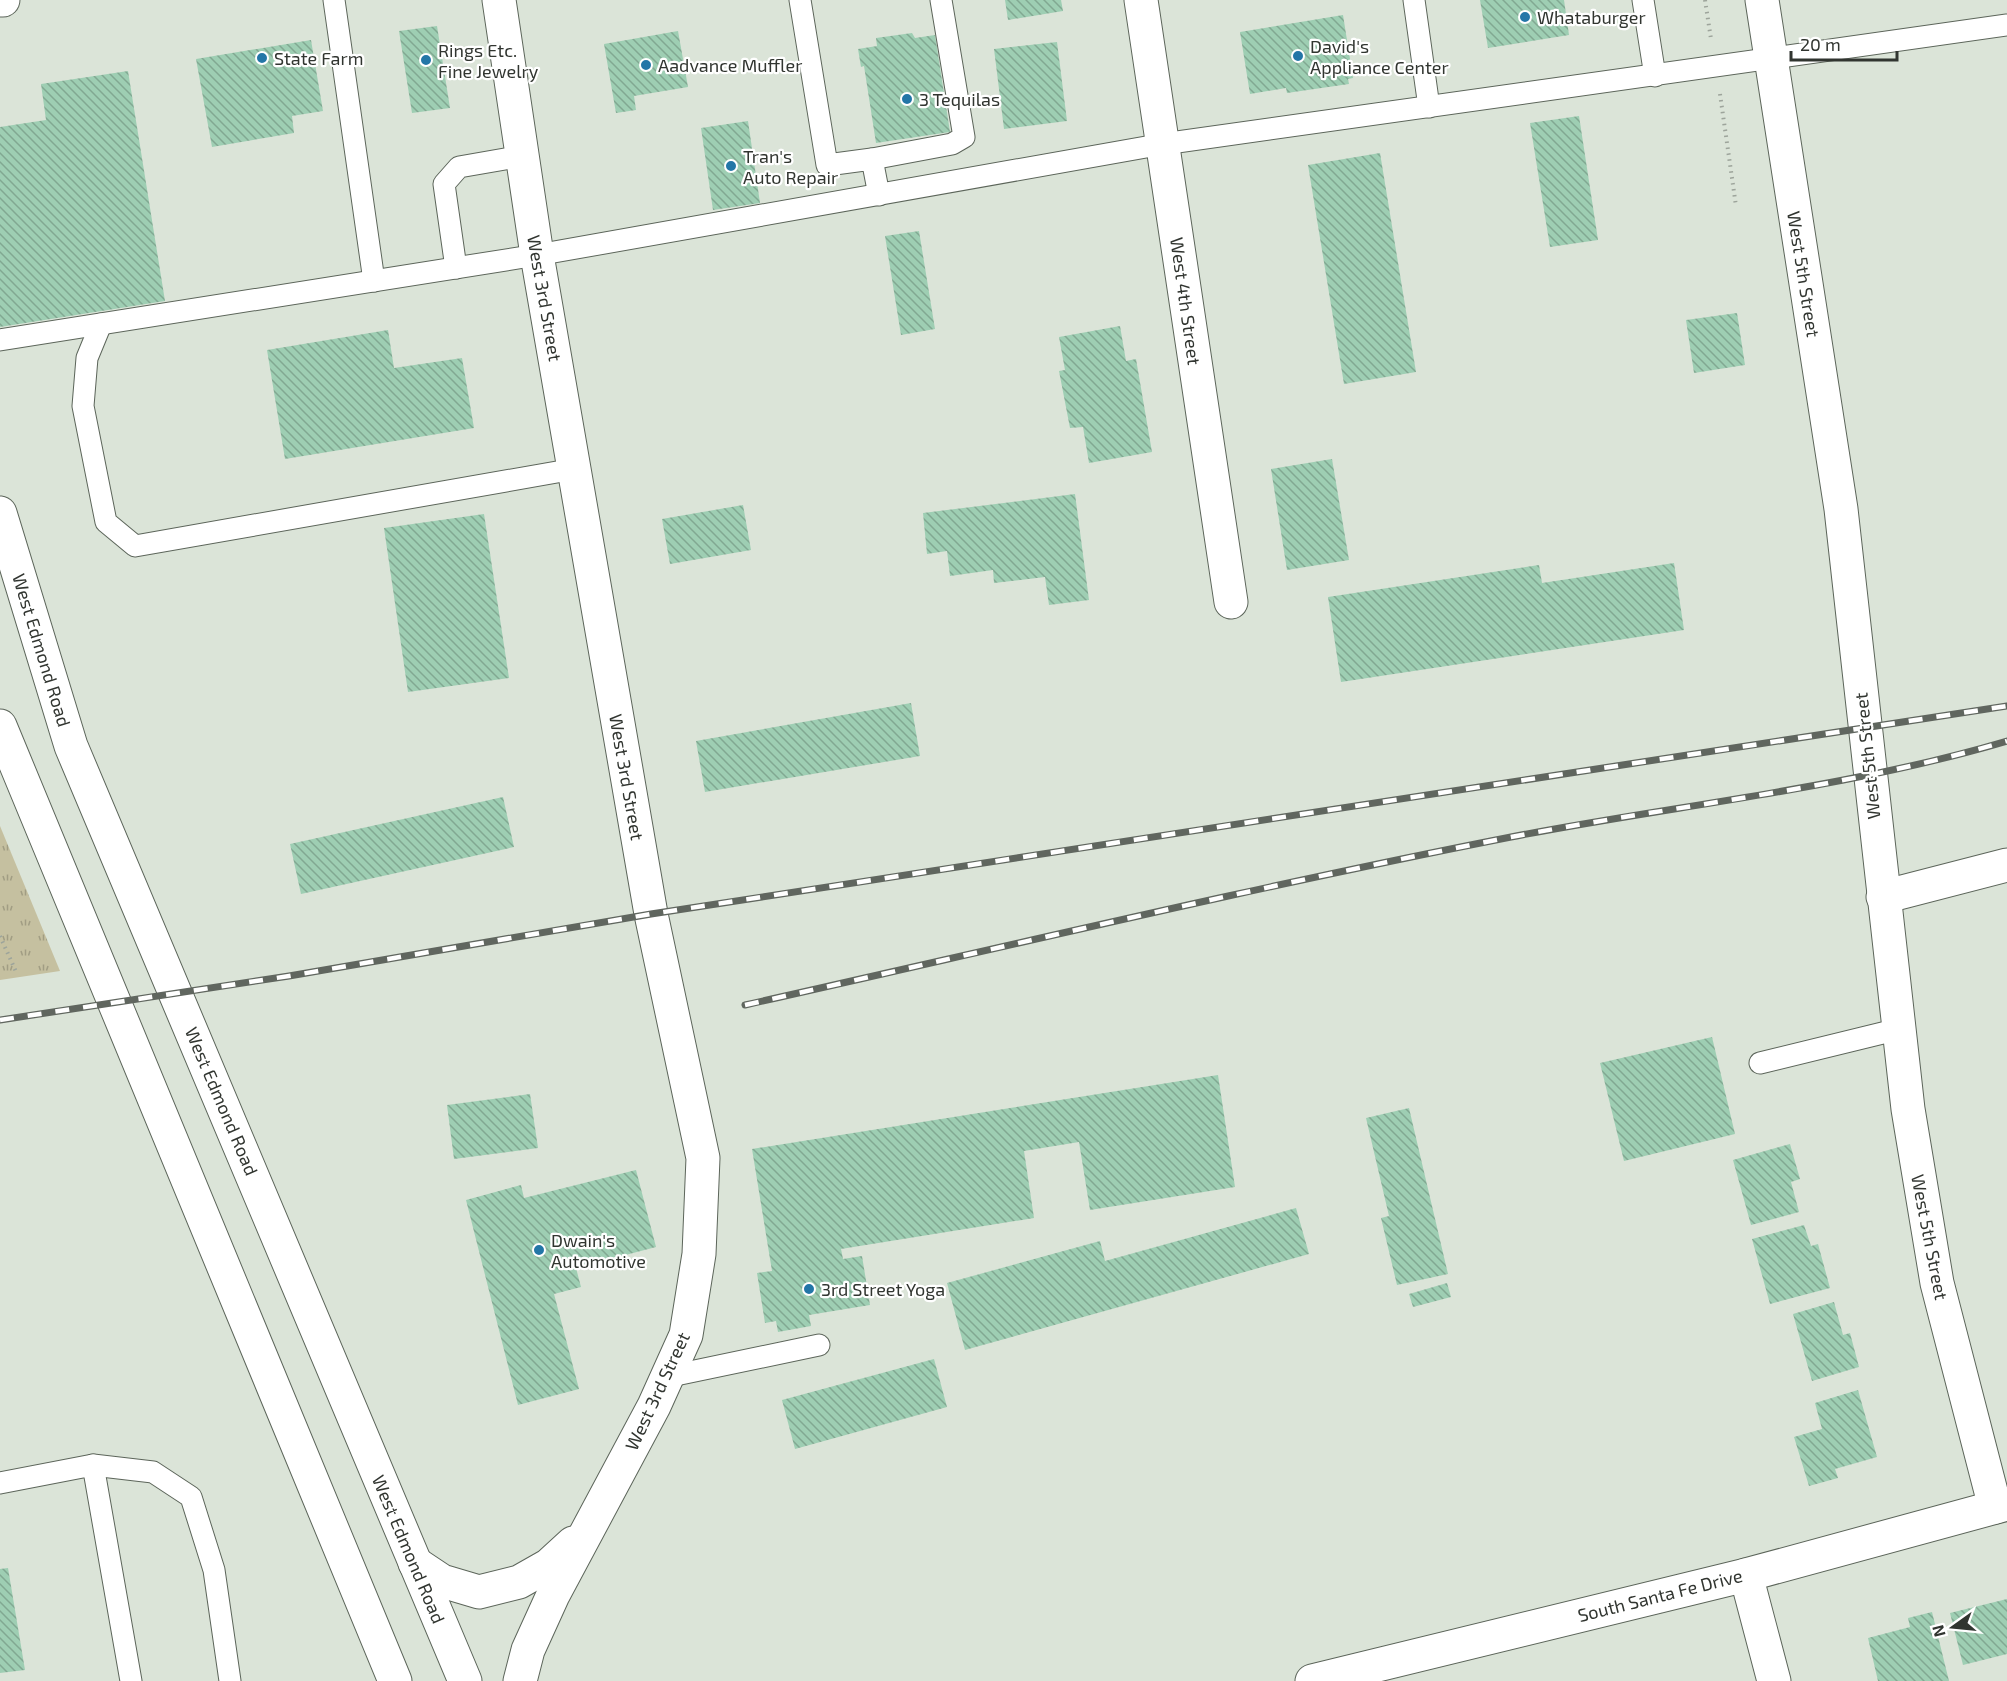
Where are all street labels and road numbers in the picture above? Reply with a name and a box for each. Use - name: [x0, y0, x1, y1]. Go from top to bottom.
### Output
- street label: West 5th Street: [1783, 209, 1825, 339]
- street label: West 3rd Street: [523, 233, 567, 363]
- street label: West 4th Street: [1166, 236, 1206, 366]
- street label: West Edmond Road: [8, 571, 76, 729]
- street label: West 5th Street: [1849, 691, 1885, 821]
- street label: West 3rd Street: [605, 712, 649, 842]
- street label: West Edmond Road: [181, 1023, 263, 1179]
- street label: West 5th Street: [1907, 1172, 1953, 1302]
- street label: West 3rd Street: [620, 1328, 694, 1454]
- street label: West Edmond Road: [368, 1471, 450, 1627]
- street label: South Santa Fe Drive: [1575, 1564, 1745, 1626]

